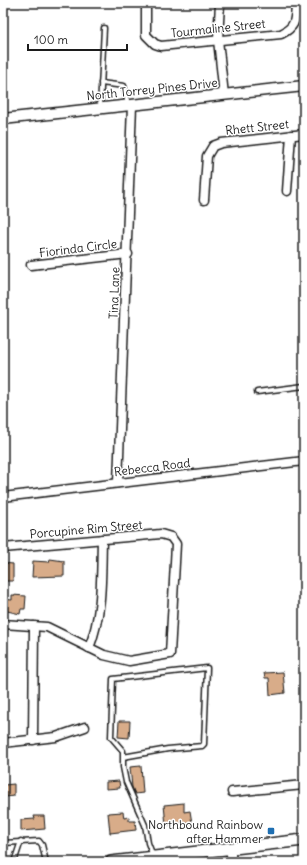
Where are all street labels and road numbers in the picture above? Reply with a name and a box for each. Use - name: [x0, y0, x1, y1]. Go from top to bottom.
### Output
- street label: Tourmaline Street: [170, 16, 266, 40]
- street label: North Torrey Pines Drive: [86, 75, 218, 103]
- street label: Rhett Street: [224, 116, 290, 138]
- street label: Fiorinda Circle: [38, 236, 118, 260]
- street label: Tina Lane: [106, 267, 122, 319]
- street label: Rebecca Road: [113, 455, 191, 479]
- street label: Porcupine Rim Street: [29, 517, 143, 541]

